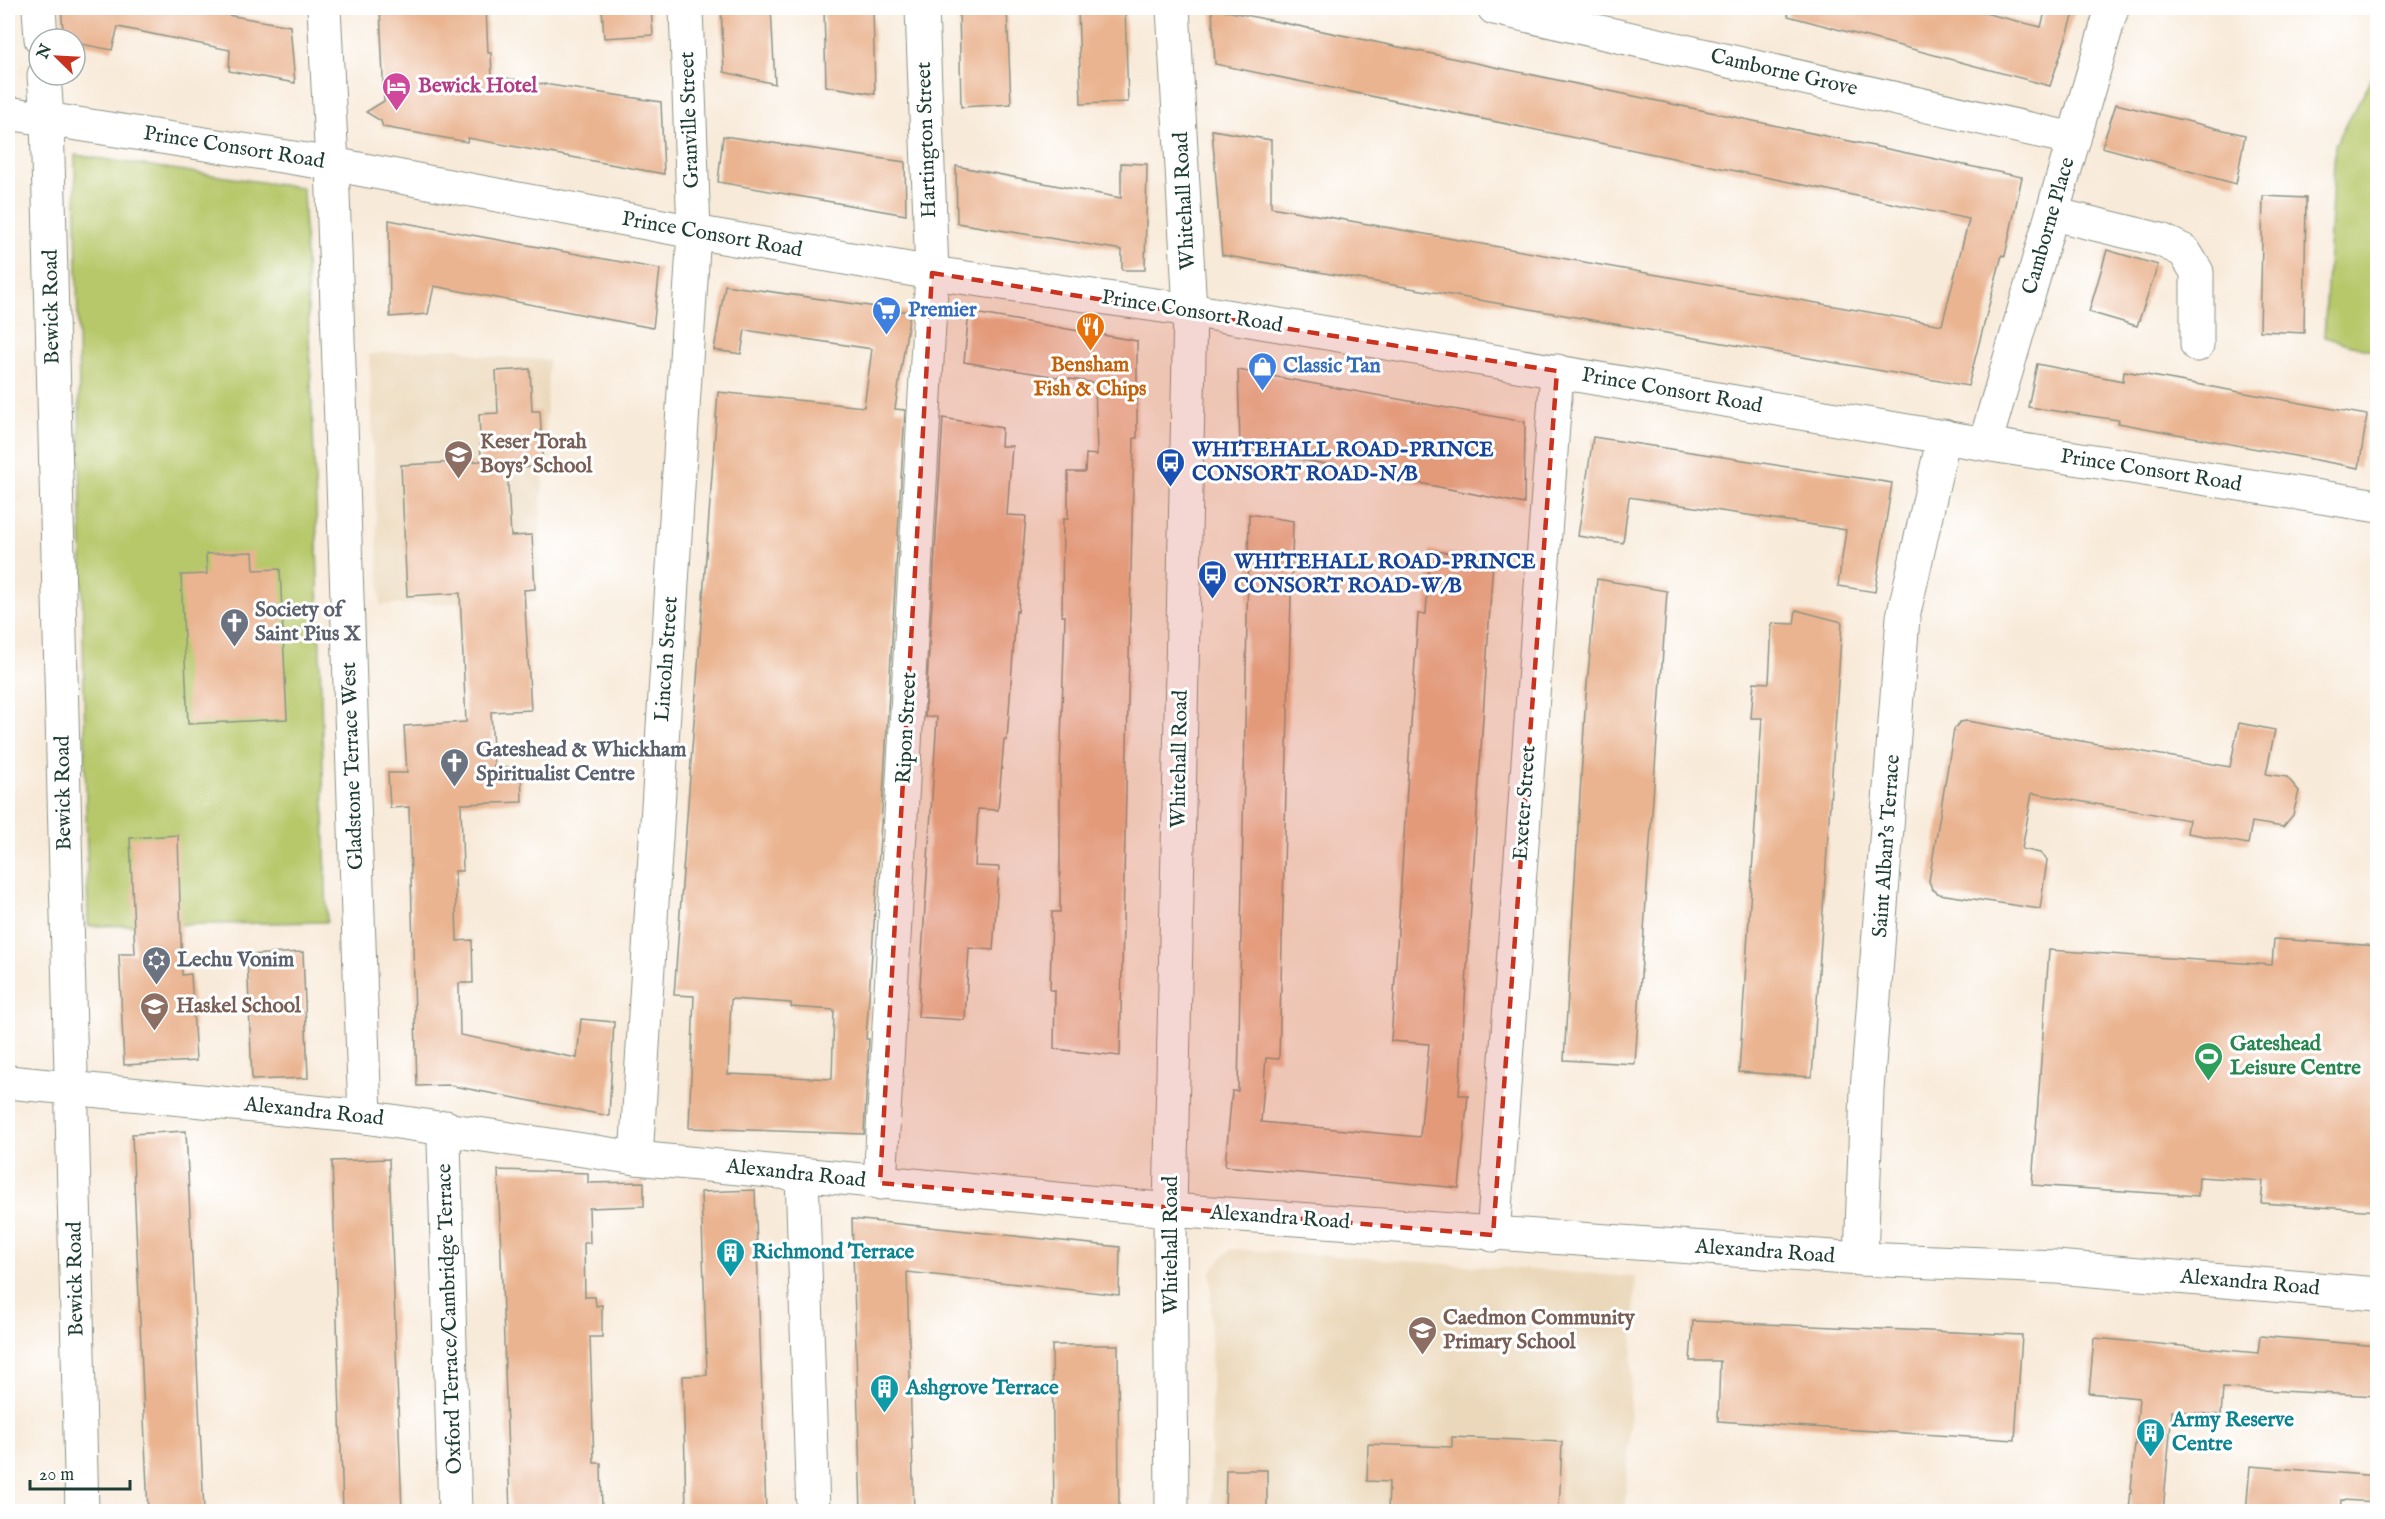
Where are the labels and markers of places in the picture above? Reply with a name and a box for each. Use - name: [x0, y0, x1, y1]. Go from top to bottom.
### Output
- hotel icon: Bewick Hotel: [381, 70, 413, 112]
- place label: Bewick Hotel: [418, 73, 539, 100]
- supermarket icon: Premier: [871, 294, 903, 336]
- place label: Premier: [908, 297, 977, 324]
- restaurant icon: Bensham Fish & Chips: [1074, 310, 1106, 352]
- shop icon: Classic Tan: [1246, 350, 1278, 392]
- place label: Bensham Fish & Chips: [1034, 352, 1146, 403]
- place label: Classic Tan: [1283, 353, 1381, 380]
- place label: Keser Torah Boys' School: [480, 429, 594, 480]
- place label: WHITEHALL ROAD-PRINCE CONSORT ROAD-N/B: [1191, 437, 1494, 488]
- school or university icon: Keser Torah Boys' School: [443, 438, 475, 480]
- bus stop icon: WHITEHALL ROAD-PRINCE CONSORT ROAD-N/B: [1155, 446, 1187, 488]
- place label: WHITEHALL ROAD-PRINCE CONSORT ROAD-W/B: [1233, 549, 1536, 600]
- bus stop icon: WHITEHALL ROAD-PRINCE CONSORT ROAD-W/B: [1197, 558, 1229, 600]
- place label: Society of Saint Pius X: [255, 597, 362, 648]
- church icon: Society of Saint Pius X: [218, 606, 250, 648]
- place label: Gateshead & Whickham Spiritualist Centre: [476, 737, 687, 788]
- church icon: Gateshead & Whickham Spiritualist Centre: [439, 746, 471, 788]
- synagogue icon: Lechu Vonim: [140, 944, 172, 986]
- place label: Lechu Vonim: [177, 947, 295, 974]
- school or university icon: Haskel School: [139, 990, 171, 1032]
- place label: Haskel School: [176, 993, 302, 1020]
- place label: Gateshead Leisure Centre: [2230, 1031, 2361, 1082]
- sports icon: Gateshead Leisure Centre: [2193, 1040, 2225, 1082]
- building icon: Richmond Terrace: [715, 1236, 747, 1278]
- place label: Richmond Terrace: [752, 1239, 915, 1266]
- place label: Caedmon Community Primary School: [1443, 1305, 1636, 1356]
- school or university icon: Caedmon Community Primary School: [1406, 1314, 1438, 1356]
- building icon: Ashgrove Terrace: [869, 1372, 901, 1414]
- place label: Ashgrove Terrace: [905, 1375, 1059, 1402]
- place label: Army Reserve Centre: [2171, 1407, 2294, 1458]
- building icon: Army Reserve Centre: [2135, 1416, 2167, 1458]

